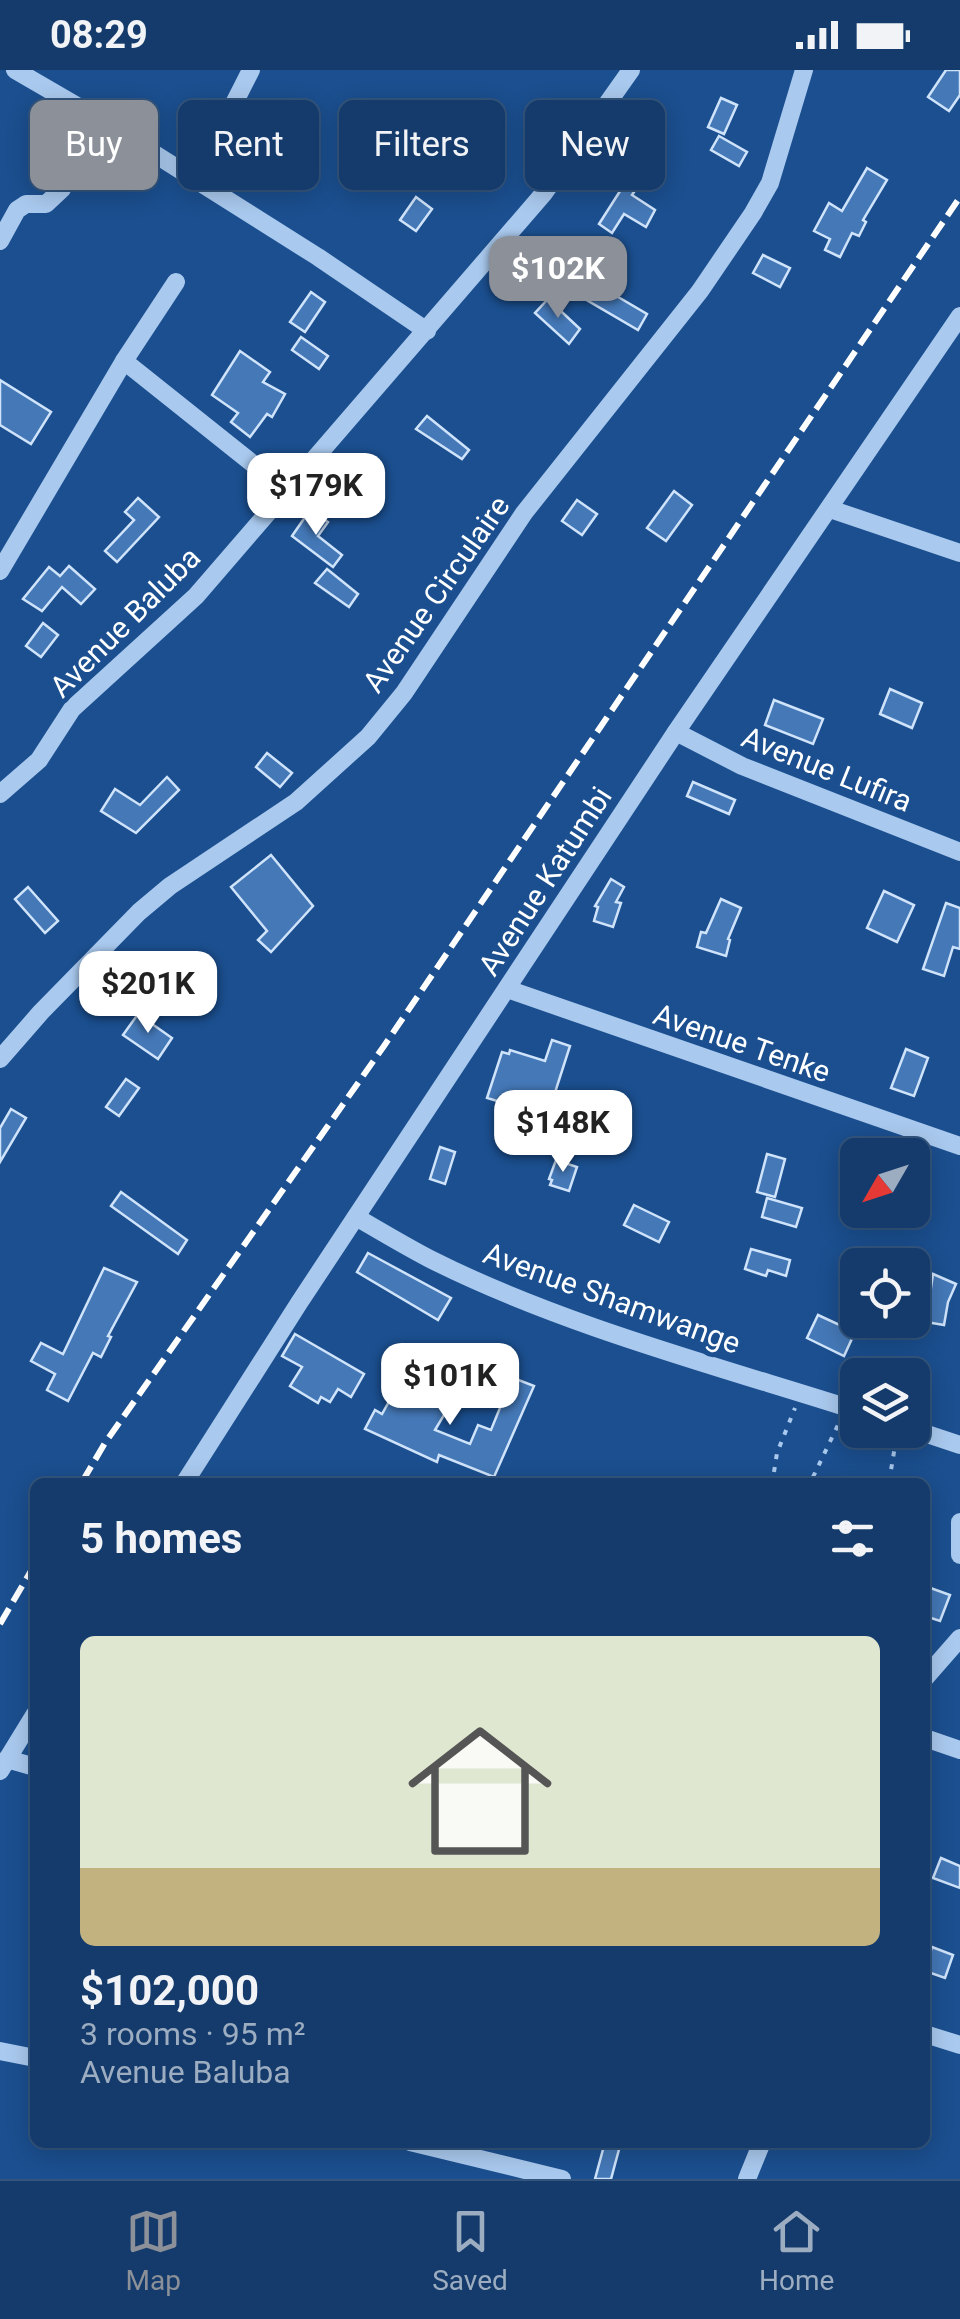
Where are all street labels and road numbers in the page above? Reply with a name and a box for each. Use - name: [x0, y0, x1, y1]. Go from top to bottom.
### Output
- street label: Avenue Circulaire: [355, 489, 517, 699]
- street label: Avenue Baluba: [43, 540, 207, 704]
- street label: Avenue Lufira: [737, 719, 917, 819]
- street label: Avenue Katumbi: [471, 780, 619, 982]
- street label: Avenue Tenke: [649, 996, 835, 1090]
- street label: Avenue Shamwange: [479, 1235, 745, 1361]

